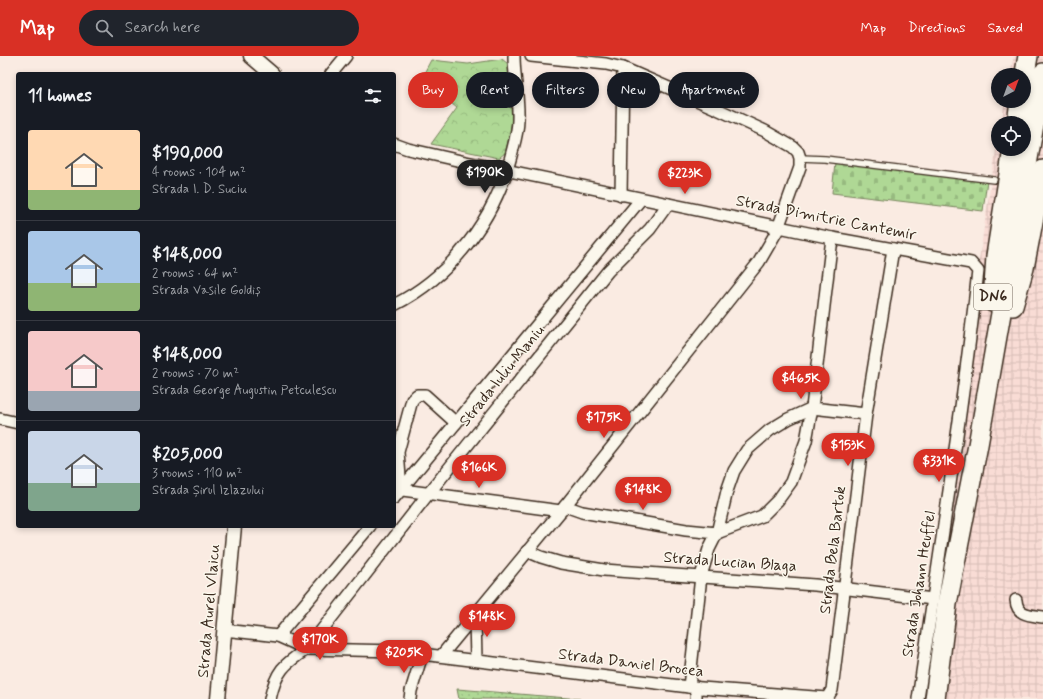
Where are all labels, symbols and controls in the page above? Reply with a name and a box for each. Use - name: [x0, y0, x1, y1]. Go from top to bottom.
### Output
- search box: [79, 10, 359, 46]
- text: Map: [20, 16, 55, 41]
- icon: search: [93, 17, 115, 39]
- text: Search here: [125, 18, 200, 38]
- text: Map: [860, 19, 886, 37]
- text: Directions: [908, 19, 966, 37]
- text: Saved: [988, 19, 1023, 37]
- north arrow: [991, 68, 1031, 108]
- map controls: [991, 68, 1031, 156]
- chip: Buy: [408, 72, 458, 108]
- chip: Rent: [466, 72, 524, 108]
- chip: Filters: [532, 72, 599, 108]
- chip: New: [607, 72, 660, 108]
- chip: Apartment: [668, 72, 759, 108]
- text: 11 homes: [28, 85, 92, 107]
- icon: filters: [362, 85, 384, 107]
- button: locate: [991, 116, 1031, 156]
- text: $190,000: [152, 142, 223, 164]
- icon: home: [60, 146, 108, 194]
- pin: $190K: [457, 160, 513, 194]
- pin: $223K: [657, 161, 713, 195]
- text: 4 rooms · 104 m²: [152, 164, 246, 181]
- text: $190K: [466, 164, 504, 181]
- text: $223K: [667, 165, 703, 182]
- text: Strada I. D. Suciu: [152, 181, 247, 198]
- street label: Strada Dimitrie Cantemir: [734, 190, 918, 246]
- text: $148,000: [152, 243, 222, 265]
- icon: home: [60, 247, 108, 295]
- text: 2 rooms · 64 m²: [152, 265, 238, 282]
- text: Strada Vasile Goldiș: [152, 282, 261, 299]
- road number: DN6: [974, 284, 1012, 310]
- street label: Strada Iuliu Maniu: [455, 321, 549, 431]
- text: $148,000: [152, 343, 222, 365]
- icon: home: [60, 347, 108, 395]
- text: 2 rooms · 70 m²: [152, 365, 239, 382]
- pin: $465K: [773, 366, 829, 400]
- text: $465K: [782, 370, 820, 387]
- text: Strada George Augustin Petculescu: [152, 382, 337, 399]
- pin: $175K: [576, 405, 632, 439]
- text: $175K: [586, 409, 622, 426]
- pin: $153K: [820, 433, 876, 467]
- text: $153K: [831, 437, 865, 454]
- text: $205,000: [152, 443, 223, 465]
- icon: home: [60, 447, 108, 495]
- pin: $331K: [911, 449, 967, 483]
- text: $331K: [922, 453, 956, 470]
- pin: $166K: [451, 455, 507, 489]
- text: $166K: [461, 459, 497, 476]
- text: 3 rooms · 110 m²: [152, 465, 242, 482]
- pin: $148K: [615, 477, 671, 511]
- text: $148K: [624, 481, 662, 498]
- text: Strada Șirul Izlazului: [152, 482, 264, 499]
- street label: Strada Bela Bartok: [815, 485, 851, 615]
- street label: Strada Johann Heuffel: [897, 509, 941, 659]
- street label: Strada Aurel Vlaicu: [193, 543, 225, 679]
- street label: Strada Lucian Blaga: [663, 547, 797, 577]
- pin: $148K: [459, 604, 515, 638]
- text: $148K: [468, 608, 506, 625]
- pin: $170K: [292, 627, 348, 661]
- text: $170K: [302, 631, 339, 648]
- pin: $205K: [376, 640, 432, 674]
- text: $205K: [385, 644, 423, 661]
- street label: Strada Daniel Brocea: [557, 644, 705, 682]

